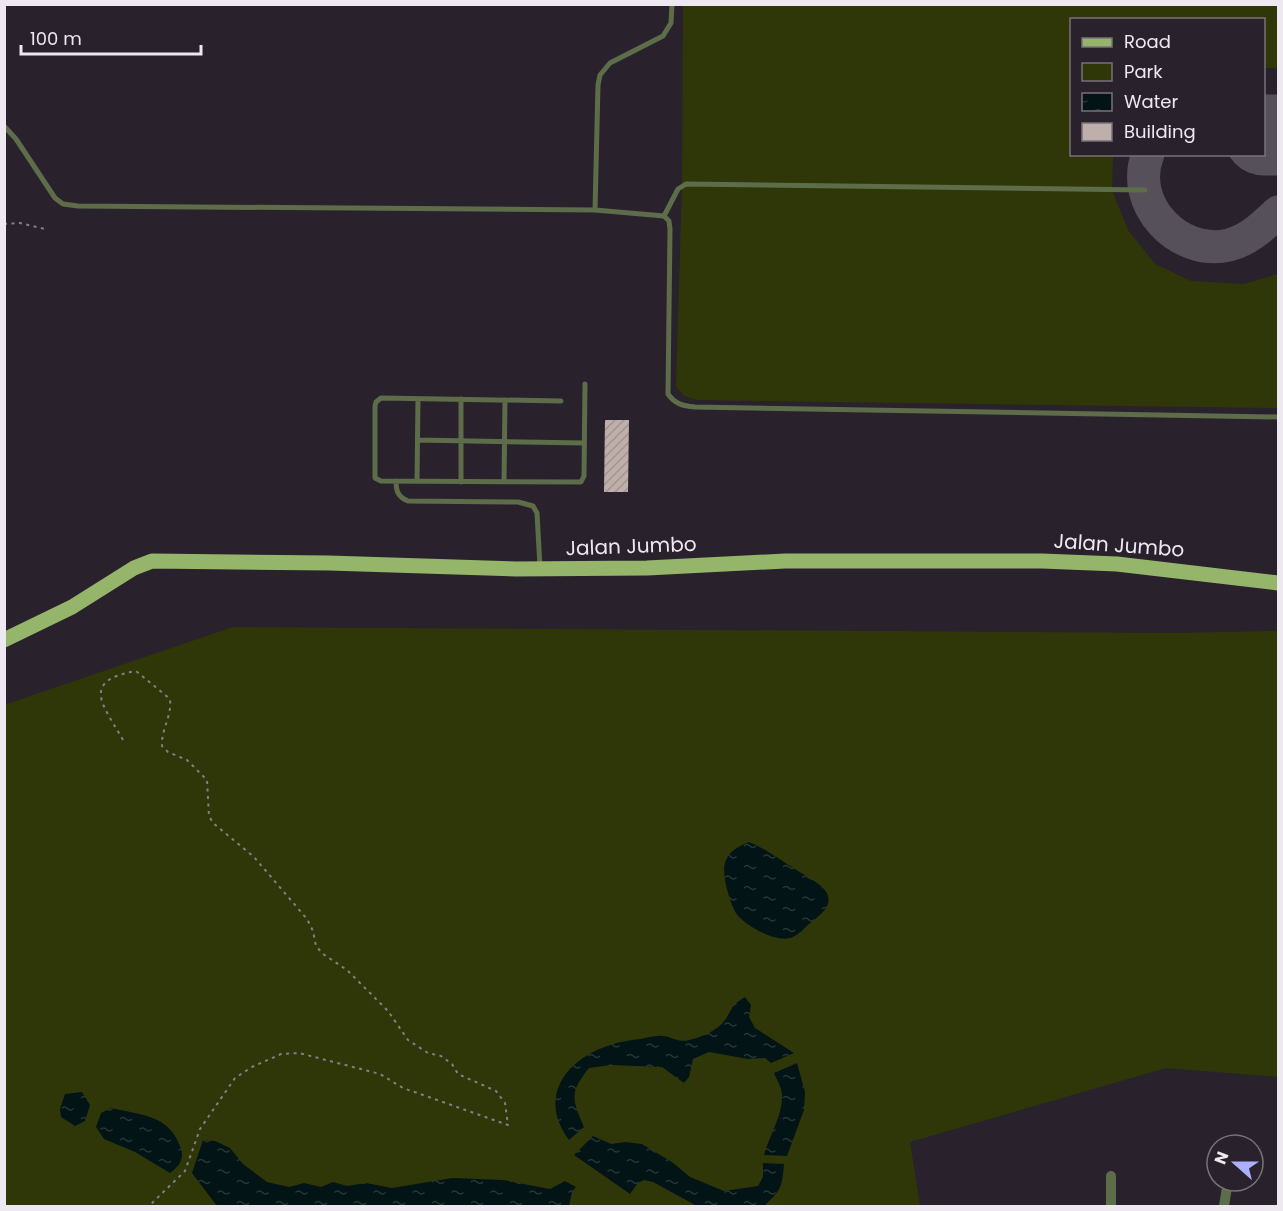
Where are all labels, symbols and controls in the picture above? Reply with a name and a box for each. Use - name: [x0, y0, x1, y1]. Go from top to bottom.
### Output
- scale bar: [21, 18, 201, 56]
- legend: [1070, 18, 1265, 156]
- text: 100 m: [30, 26, 82, 51]
- text: Road: [1124, 29, 1171, 54]
- text: Park: [1124, 59, 1163, 84]
- text: Water: [1124, 89, 1178, 114]
- text: Building: [1124, 119, 1196, 144]
- street label: Jalan Jumbo: [1053, 526, 1185, 564]
- street label: Jalan Jumbo: [565, 530, 697, 562]
- north arrow: [1205, 1133, 1265, 1193]
- text: N: [1209, 1148, 1234, 1168]

